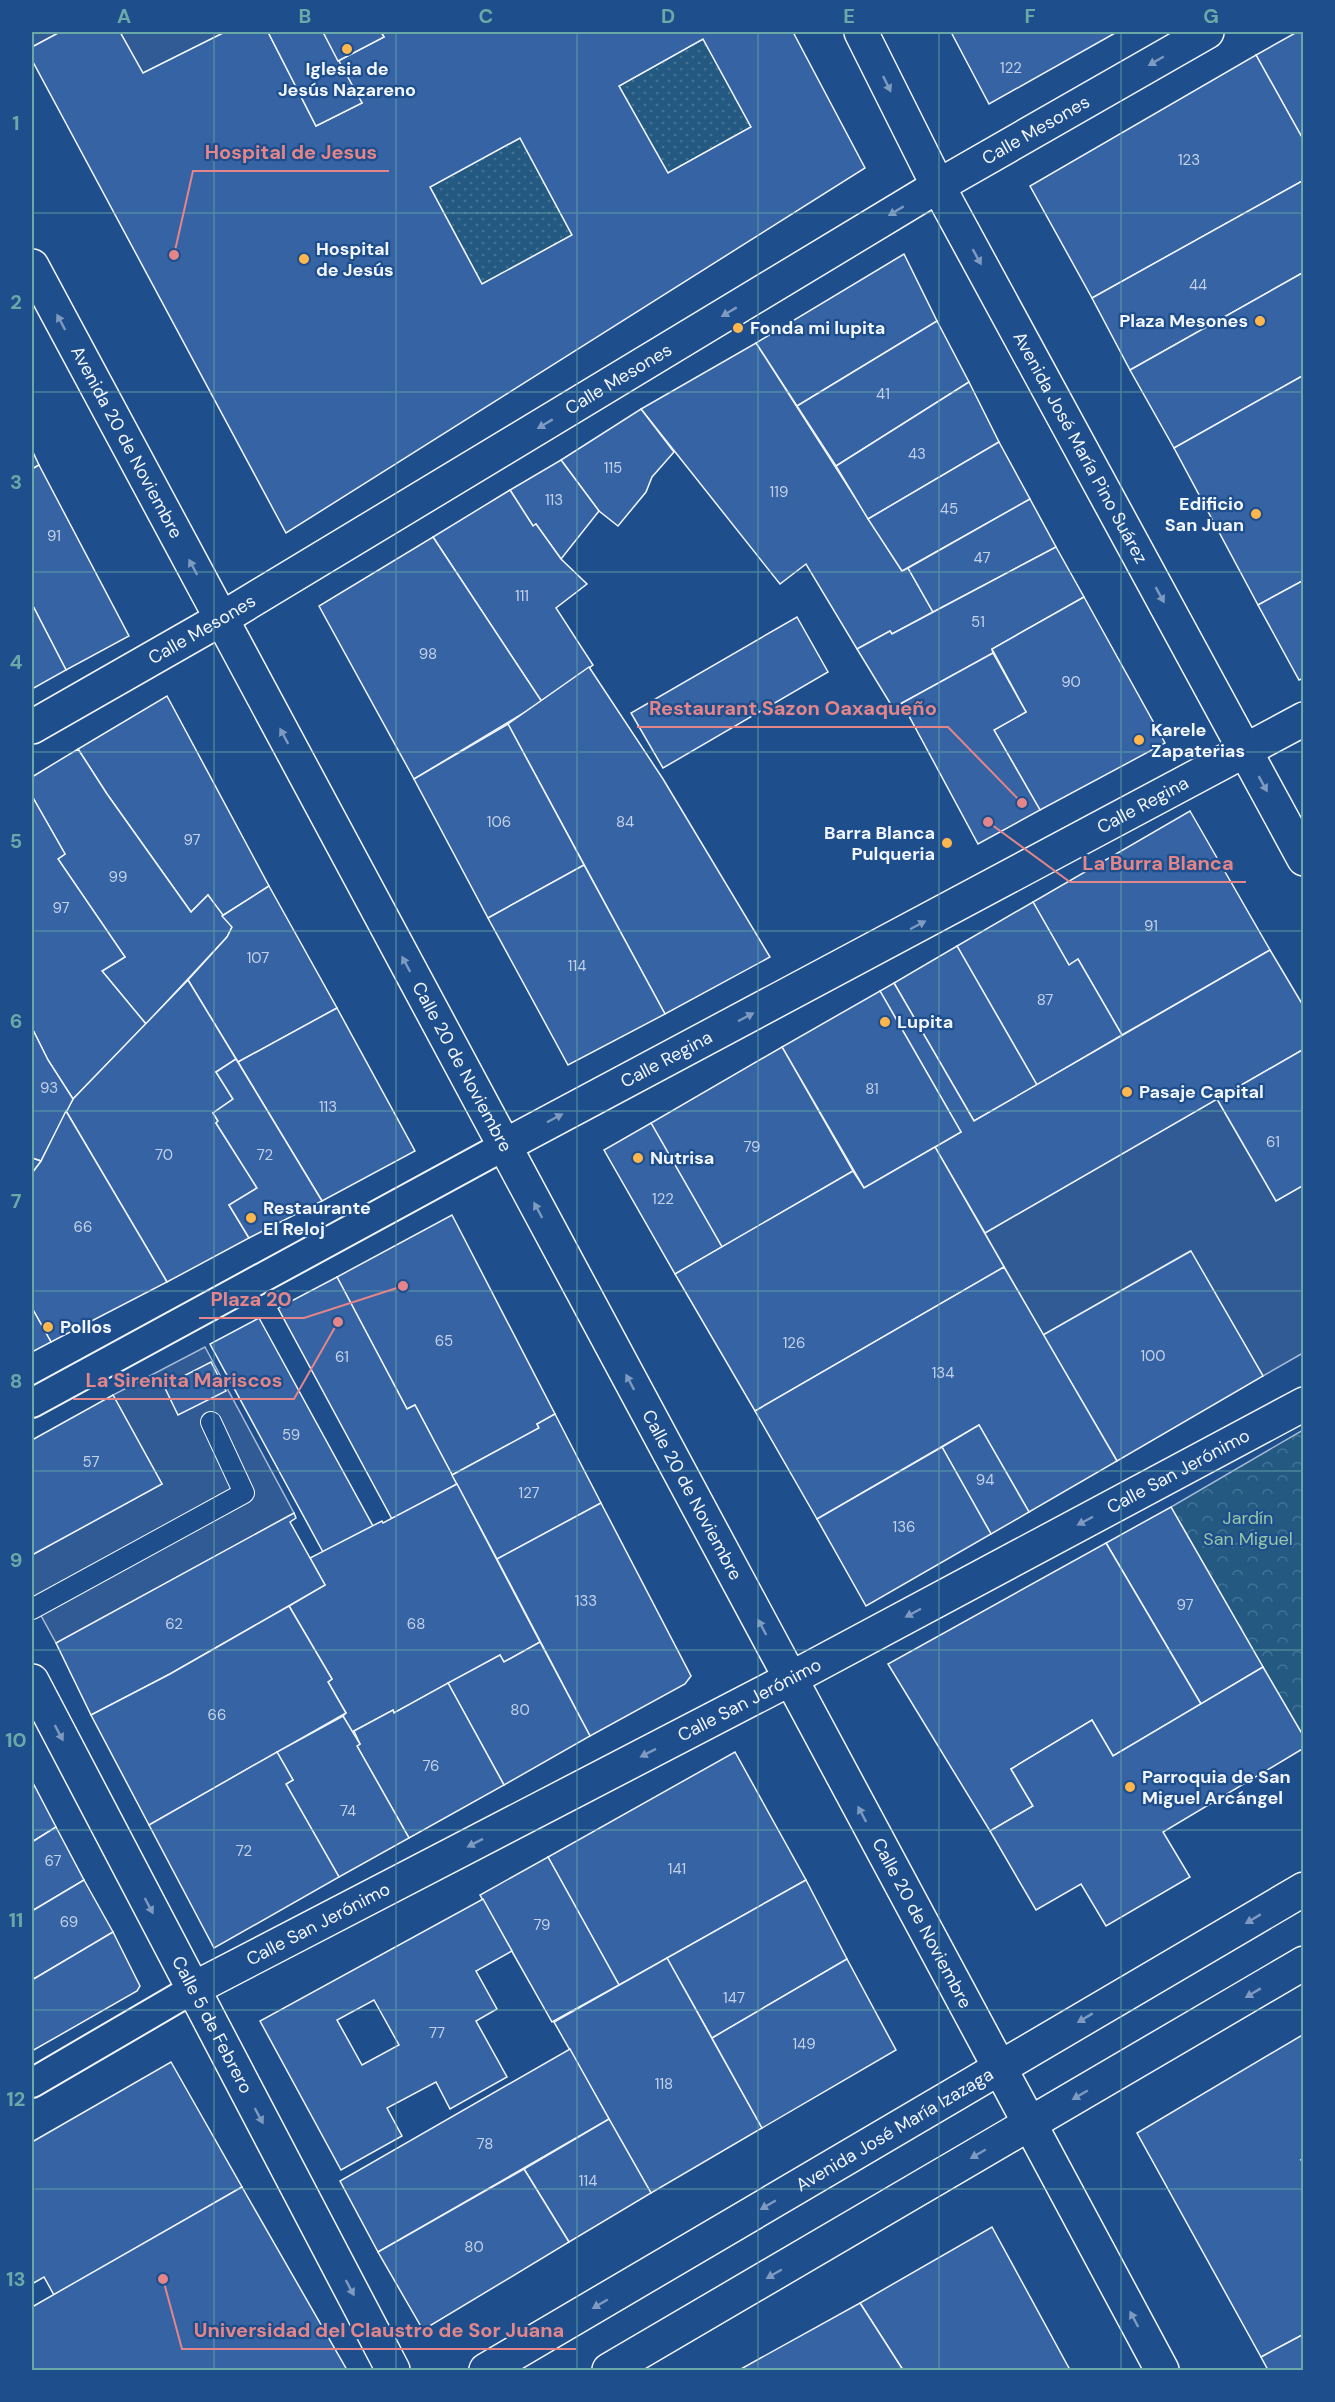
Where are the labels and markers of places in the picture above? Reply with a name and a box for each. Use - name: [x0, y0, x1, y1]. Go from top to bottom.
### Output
- marker: Iglesia de Jesús Nazareno: [340, 42, 354, 56]
- place label: Iglesia de Jesús Nazareno: [278, 57, 416, 102]
- callout: Hospital de Jesus: [193, 133, 389, 171]
- place label: Hospital de Jesús: [316, 237, 394, 282]
- marker: Hospital de Jesús: [297, 252, 311, 266]
- place label: Plaza Mesones: [1119, 309, 1248, 333]
- marker: Plaza Mesones: [1253, 314, 1267, 328]
- place label: Fonda mi lupita: [750, 316, 885, 340]
- marker: Fonda mi lupita: [731, 321, 745, 335]
- place label: Edificio San Juan: [1165, 492, 1244, 537]
- marker: Edificio San Juan: [1249, 507, 1263, 521]
- callout: Restaurant Sazon Oaxaqueño: [637, 689, 948, 727]
- place label: Karele Zapaterias: [1151, 718, 1245, 763]
- marker: Karele Zapaterias: [1132, 733, 1146, 747]
- place label: Barra Blanca Pulqueria: [824, 821, 935, 866]
- marker: Barra Blanca Pulqueria: [940, 836, 954, 850]
- callout: La Burra Blanca: [1070, 844, 1246, 882]
- place label: Lupita: [897, 1010, 953, 1034]
- marker: Lupita: [878, 1015, 892, 1029]
- place label: Pasaje Capital: [1139, 1080, 1264, 1104]
- marker: Pasaje Capital: [1120, 1085, 1134, 1099]
- place label: Nutrisa: [650, 1146, 714, 1170]
- marker: Nutrisa: [631, 1151, 645, 1165]
- place label: Restaurante El Reloj: [263, 1196, 371, 1241]
- marker: Restaurante El Reloj: [244, 1211, 258, 1225]
- callout: Plaza 20: [199, 1280, 304, 1318]
- place label: Pollos: [60, 1315, 112, 1339]
- marker: Pollos: [41, 1320, 55, 1334]
- callout: La Sirenita Mariscos: [73, 1361, 294, 1399]
- place label: Parroquia de San Miguel Arcángel: [1142, 1765, 1291, 1810]
- marker: Parroquia de San Miguel Arcángel: [1123, 1780, 1137, 1794]
- callout: Universidad del Claustro de Sor Juana: [182, 2311, 576, 2349]

